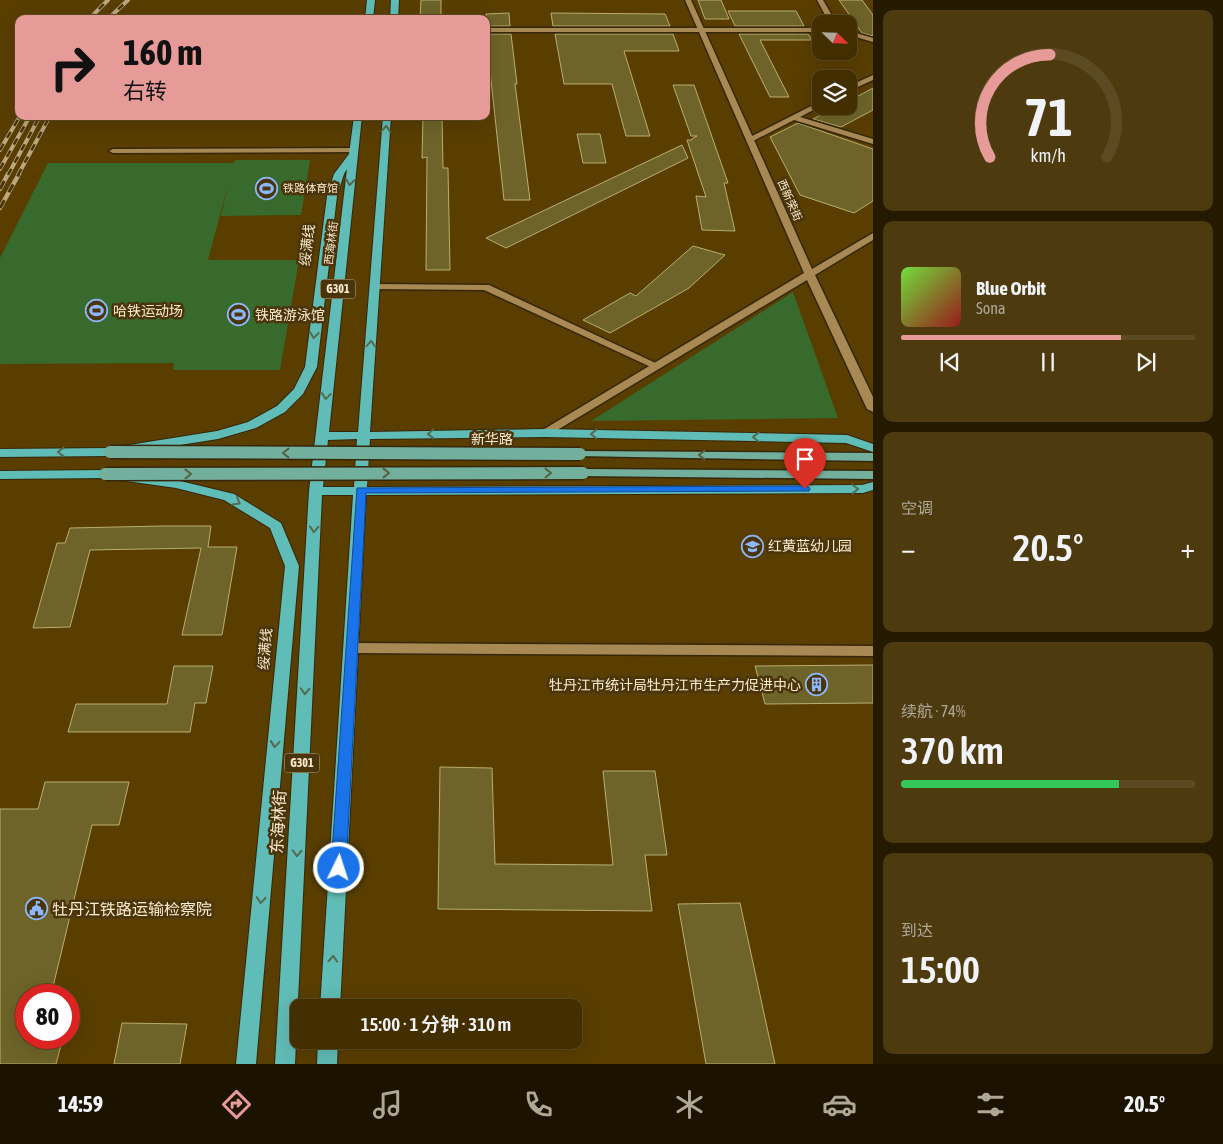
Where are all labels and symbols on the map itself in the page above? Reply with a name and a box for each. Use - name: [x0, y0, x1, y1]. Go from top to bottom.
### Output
- north arrow: [812, 15, 858, 60]
- one-way arrow: [381, 125, 392, 133]
- sports icon: 铁路体育馆: [255, 176, 279, 200]
- street label: 西新荣街: [776, 177, 804, 223]
- one-way arrow: [345, 178, 356, 186]
- place label: 铁路体育馆: [283, 182, 338, 194]
- street label: 西海林街: [322, 220, 340, 266]
- street label: 绥满线: [297, 223, 317, 267]
- road number: G301: [320, 280, 356, 298]
- sports icon: 哈铁运动场: [85, 299, 109, 323]
- place label: 哈铁运动场: [113, 303, 183, 319]
- sports icon: 铁路游泳馆: [227, 303, 251, 327]
- place label: 铁路游泳馆: [255, 307, 325, 323]
- one-way arrow: [310, 330, 320, 339]
- one-way arrow: [366, 339, 377, 347]
- one-way arrow: [321, 392, 332, 400]
- one-way arrow: [589, 428, 597, 439]
- one-way arrow: [427, 429, 434, 439]
- street label: 新华路: [471, 431, 513, 447]
- one-way arrow: [752, 432, 760, 442]
- pin: [784, 438, 826, 489]
- one-way arrow: [57, 447, 64, 457]
- one-way arrow: [282, 448, 290, 458]
- one-way arrow: [698, 450, 706, 460]
- one-way arrow: [382, 468, 390, 478]
- one-way arrow: [545, 468, 553, 478]
- one-way arrow: [185, 469, 193, 479]
- one-way arrow: [852, 484, 859, 494]
- one-way arrow: [232, 496, 241, 506]
- one-way arrow: [309, 525, 320, 533]
- school or university icon: 红黄蓝幼儿园: [740, 534, 764, 558]
- place label: 红黄蓝幼儿园: [768, 538, 852, 554]
- street label: 绥满线: [255, 627, 275, 671]
- building icon: 牡丹江市统计局牡丹江市生产力促进中心: [805, 673, 829, 697]
- place label: 牡丹江市统计局牡丹江市生产力促进中心: [549, 677, 801, 693]
- one-way arrow: [300, 687, 311, 695]
- one-way arrow: [270, 740, 281, 748]
- road number: G301: [284, 754, 320, 772]
- street label: 东海林街: [267, 790, 289, 854]
- position arrow: [312, 841, 364, 893]
- one-way arrow: [291, 850, 302, 858]
- one-way arrow: [255, 896, 266, 904]
- public building icon: 牡丹江铁路运输检察院: [24, 897, 48, 921]
- place label: 牡丹江铁路运输检察院: [52, 900, 212, 918]
- one-way arrow: [328, 955, 339, 963]
- speed limit sign: 80: [15, 984, 80, 1049]

